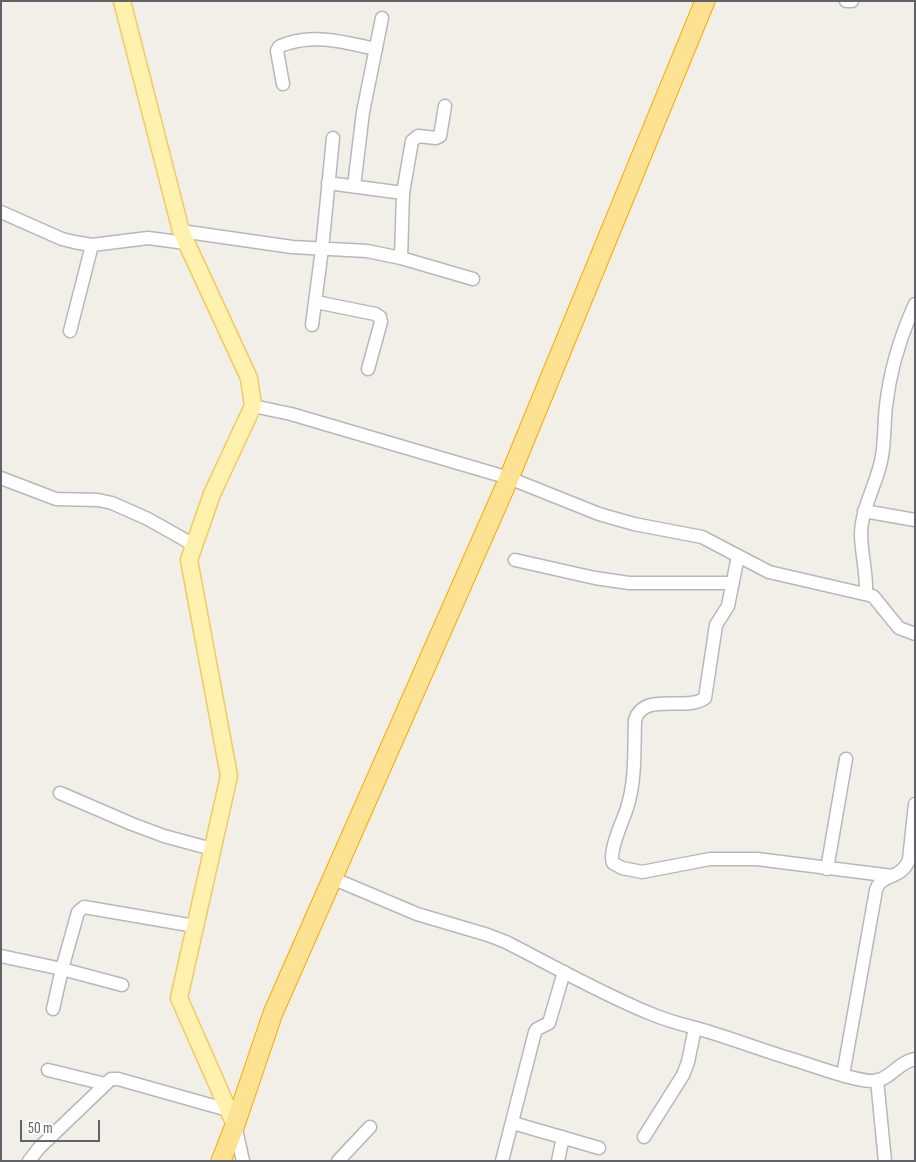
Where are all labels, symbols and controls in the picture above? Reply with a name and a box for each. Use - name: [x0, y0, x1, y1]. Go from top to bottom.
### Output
- scale bar: [22, 1110, 102, 1142]
- text: 50 m: [28, 1119, 53, 1138]

